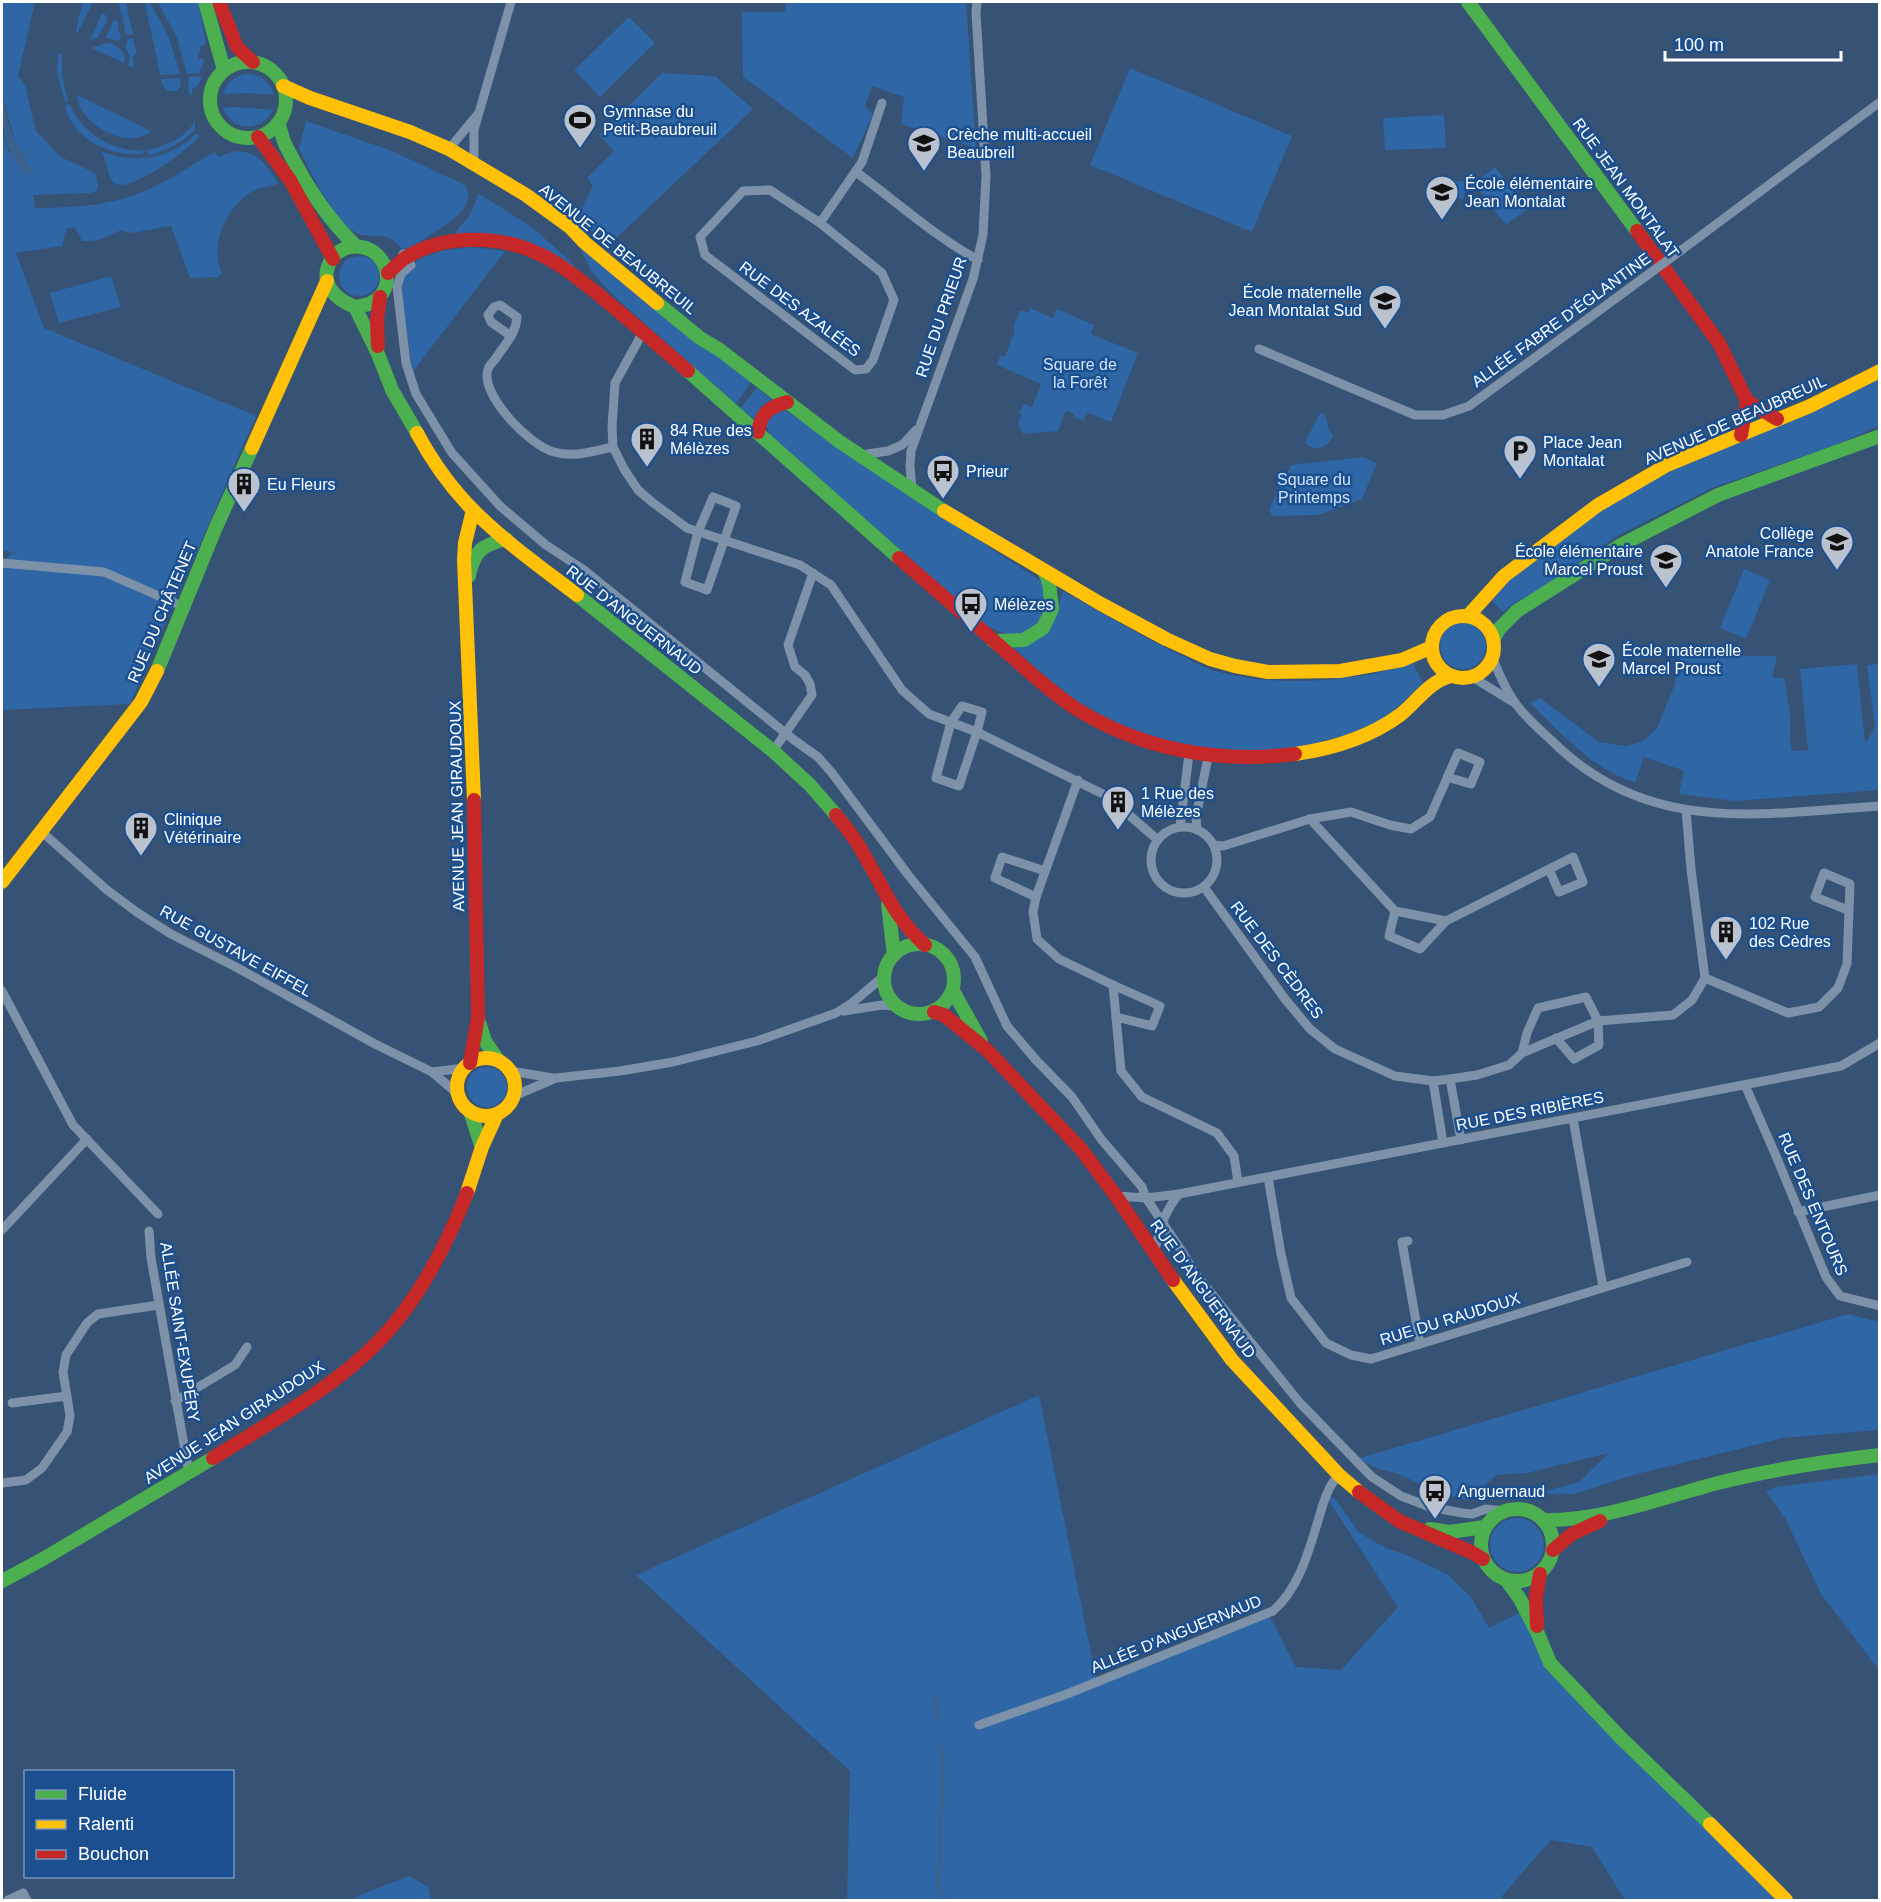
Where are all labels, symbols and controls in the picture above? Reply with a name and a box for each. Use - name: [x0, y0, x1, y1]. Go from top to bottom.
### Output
- scale bar: [1665, 24, 1840, 62]
- text: 100 m: [1674, 35, 1724, 55]
- sports icon: Gymnase du Petit-Beaubreuil: [562, 102, 598, 149]
- place label: Gymnase du Petit-Beaubreuil: [603, 103, 717, 138]
- street label: RUE JEAN MONTALAT: [1570, 115, 1682, 261]
- school or university icon: Crèche multi-accueil Beaubreil: [906, 125, 942, 172]
- place label: Crèche multi-accueil Beaubreil: [947, 126, 1092, 161]
- school or university icon: École élémentaire Jean Montalat: [1424, 174, 1460, 221]
- place label: École élémentaire Jean Montalat: [1465, 174, 1593, 210]
- street label: AVENUE DE BEAUBREUIL: [536, 180, 700, 318]
- street label: ALLÉE FABRE D'ÉGLANTINE: [1468, 249, 1654, 390]
- street label: RUE DU PRIEUR: [912, 255, 970, 379]
- street label: RUE DES AZALÉES: [736, 257, 864, 360]
- place label: École maternelle Jean Montalat Sud: [1229, 283, 1362, 319]
- school or university icon: École maternelle Jean Montalat Sud: [1367, 283, 1403, 330]
- park label: Square de la Forêt: [1043, 356, 1117, 391]
- street label: AVENUE DE BEAUBREUIL: [1642, 372, 1829, 468]
- building icon: 84 Rue des Mélèzes: [629, 421, 665, 468]
- place label: 84 Rue des Mélèzes: [670, 422, 752, 457]
- parking icon: Place Jean Montalat: [1502, 433, 1538, 480]
- place label: Place Jean Montalat: [1543, 434, 1622, 469]
- bus stop icon: Prieur: [925, 453, 961, 500]
- place label: Prieur: [966, 463, 1009, 480]
- building icon: Eu Fleurs: [226, 466, 262, 513]
- park label: Square du Printemps: [1277, 471, 1351, 506]
- place label: Eu Fleurs: [267, 476, 335, 493]
- school or university icon: Collège Anatole France: [1819, 524, 1855, 571]
- place label: Collège Anatole France: [1705, 525, 1814, 560]
- street label: RUE DU CHÂTENET: [124, 538, 200, 685]
- place label: École élémentaire Marcel Proust: [1515, 542, 1644, 578]
- school or university icon: École élémentaire Marcel Proust: [1648, 542, 1684, 589]
- street label: RUE D'ANGUERNAUD: [563, 562, 705, 678]
- bus stop icon: Mélèzes: [953, 586, 989, 633]
- place label: Mélèzes: [994, 596, 1054, 613]
- school or university icon: École maternelle Marcel Proust: [1581, 641, 1617, 688]
- place label: École maternelle Marcel Proust: [1622, 641, 1741, 677]
- street label: AVENUE JEAN GIRAUDOUX: [447, 700, 467, 912]
- building icon: 1 Rue des Mélèzes: [1100, 784, 1136, 831]
- place label: 1 Rue des Mélèzes: [1141, 785, 1214, 820]
- building icon: Clinique Vétérinaire: [123, 810, 159, 857]
- place label: Clinique Vétérinaire: [164, 811, 241, 846]
- street label: RUE DES CÈDRES: [1227, 897, 1327, 1022]
- street label: RUE GUSTAVE EIFFEL: [157, 902, 315, 1000]
- building icon: 102 Rue des Cèdres: [1708, 914, 1744, 961]
- place label: 102 Rue des Cèdres: [1749, 915, 1831, 950]
- street label: RUE DES RIBIÈRES: [1454, 1087, 1605, 1134]
- street label: RUE DES ENTOURS: [1775, 1130, 1851, 1278]
- street label: RUE D'ANGUERNAUD: [1147, 1217, 1259, 1361]
- street label: ALLÉE SAINT-EXUPÉRY: [157, 1241, 204, 1424]
- street label: RUE DU RAUDOUX: [1378, 1289, 1523, 1348]
- street label: AVENUE JEAN GIRAUDOUX: [141, 1357, 328, 1487]
- bus stop icon: Anguernaud: [1417, 1473, 1453, 1520]
- place label: Anguernaud: [1458, 1483, 1545, 1500]
- street label: ALLÉE D'ANGUERNAUD: [1088, 1591, 1264, 1676]
- legend: [24, 1770, 234, 1878]
- text: Fluide: [78, 1784, 127, 1804]
- text: Ralenti: [78, 1814, 134, 1834]
- text: Bouchon: [78, 1844, 149, 1864]

